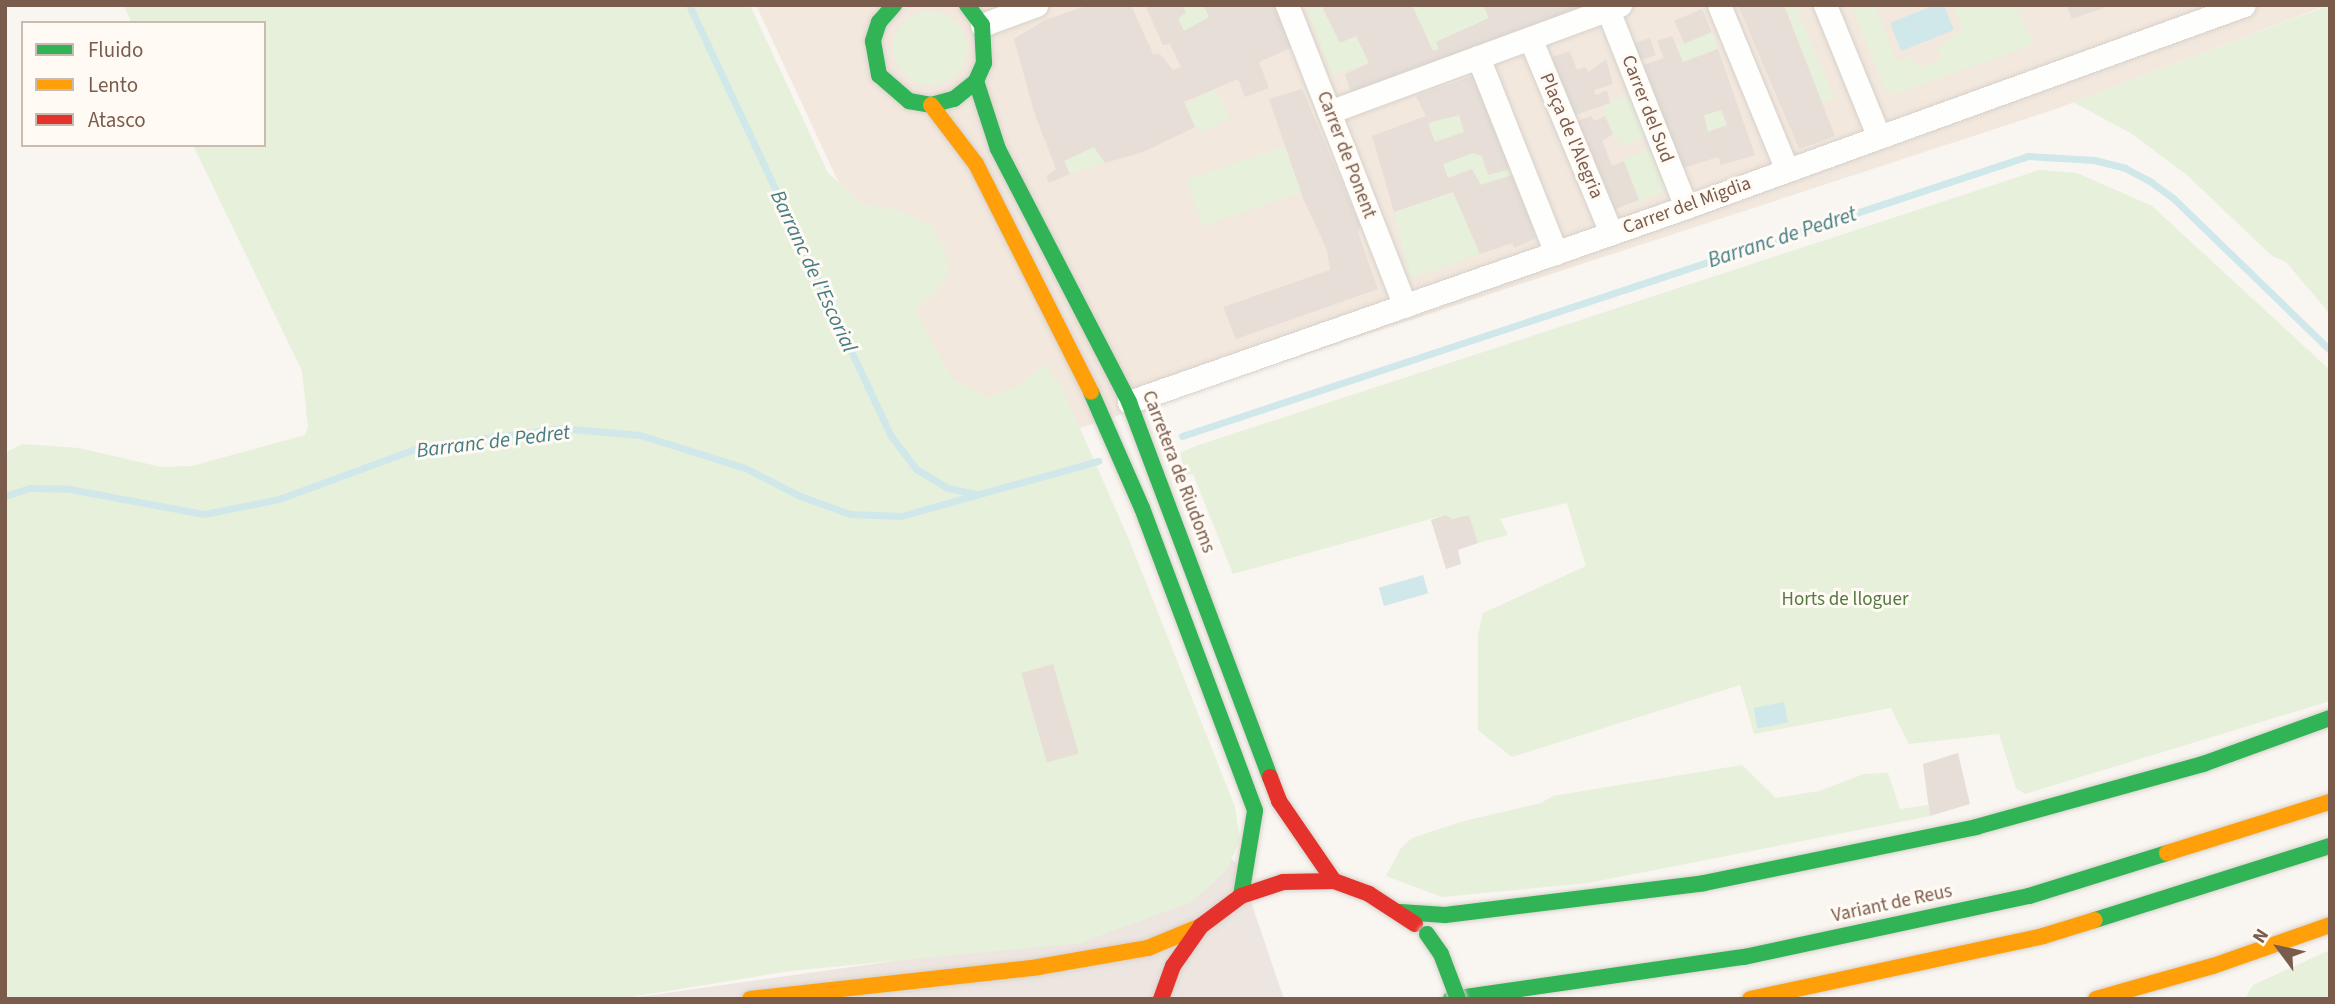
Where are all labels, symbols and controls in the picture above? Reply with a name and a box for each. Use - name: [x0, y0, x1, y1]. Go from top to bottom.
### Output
- legend: [21, 21, 266, 147]
- text: Fluido: [88, 35, 143, 65]
- street label: Carrer del Sud: [1616, 52, 1678, 166]
- text: Lento: [88, 70, 138, 100]
- street label: Plaça de l'Alegria: [1534, 70, 1608, 202]
- street label: Carrer de Ponent: [1311, 88, 1381, 222]
- text: Atasco: [88, 105, 146, 135]
- street label: Carrer del Migdia: [1620, 172, 1754, 240]
- water label: Barranc de l'Escorial: [765, 186, 863, 356]
- water label: Barranc de Pedret: [1705, 201, 1859, 273]
- street label: Carretera de Riudoms: [1137, 388, 1219, 556]
- water label: Barranc de Pedret: [415, 419, 571, 463]
- park label: Horts de lloguer: [1782, 589, 1908, 611]
- street label: Variant de Reus: [1830, 880, 1954, 928]
- north arrow: [2244, 913, 2314, 983]
- text: N: [2246, 924, 2276, 949]

